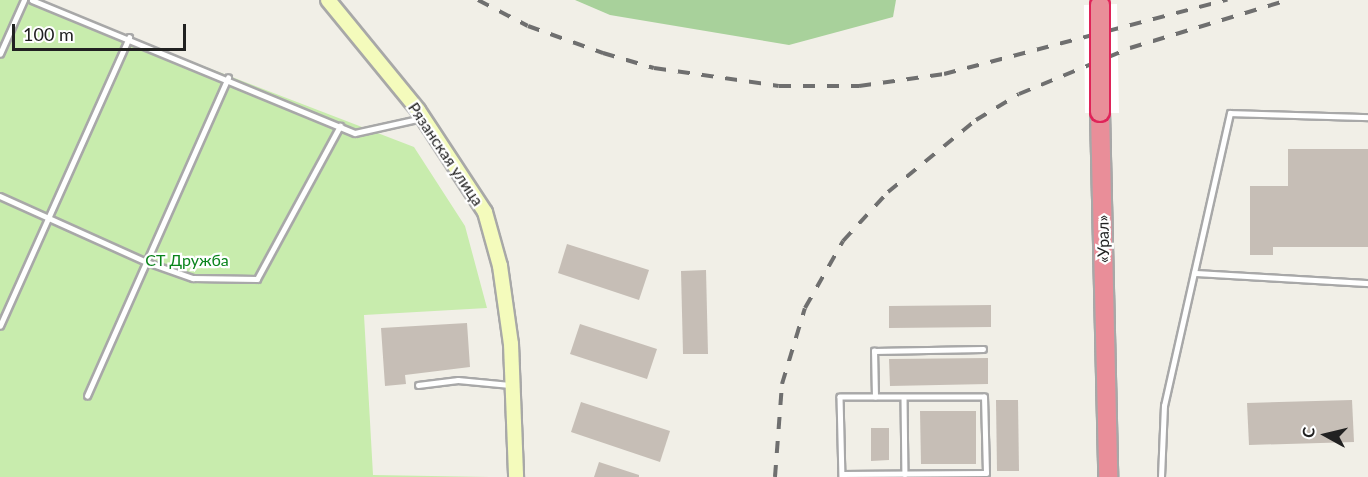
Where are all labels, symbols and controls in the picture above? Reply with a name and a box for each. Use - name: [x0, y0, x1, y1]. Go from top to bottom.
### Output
- scale bar: [15, 12, 189, 50]
- text: 100 m: [23, 23, 74, 45]
- street label: Рязанская улица: [404, 99, 488, 209]
- street label: «Урал»: [1093, 215, 1113, 263]
- park label: СТ Дружба: [145, 250, 229, 270]
- north arrow: [1296, 405, 1356, 465]
- text: С: [1298, 426, 1318, 439]

